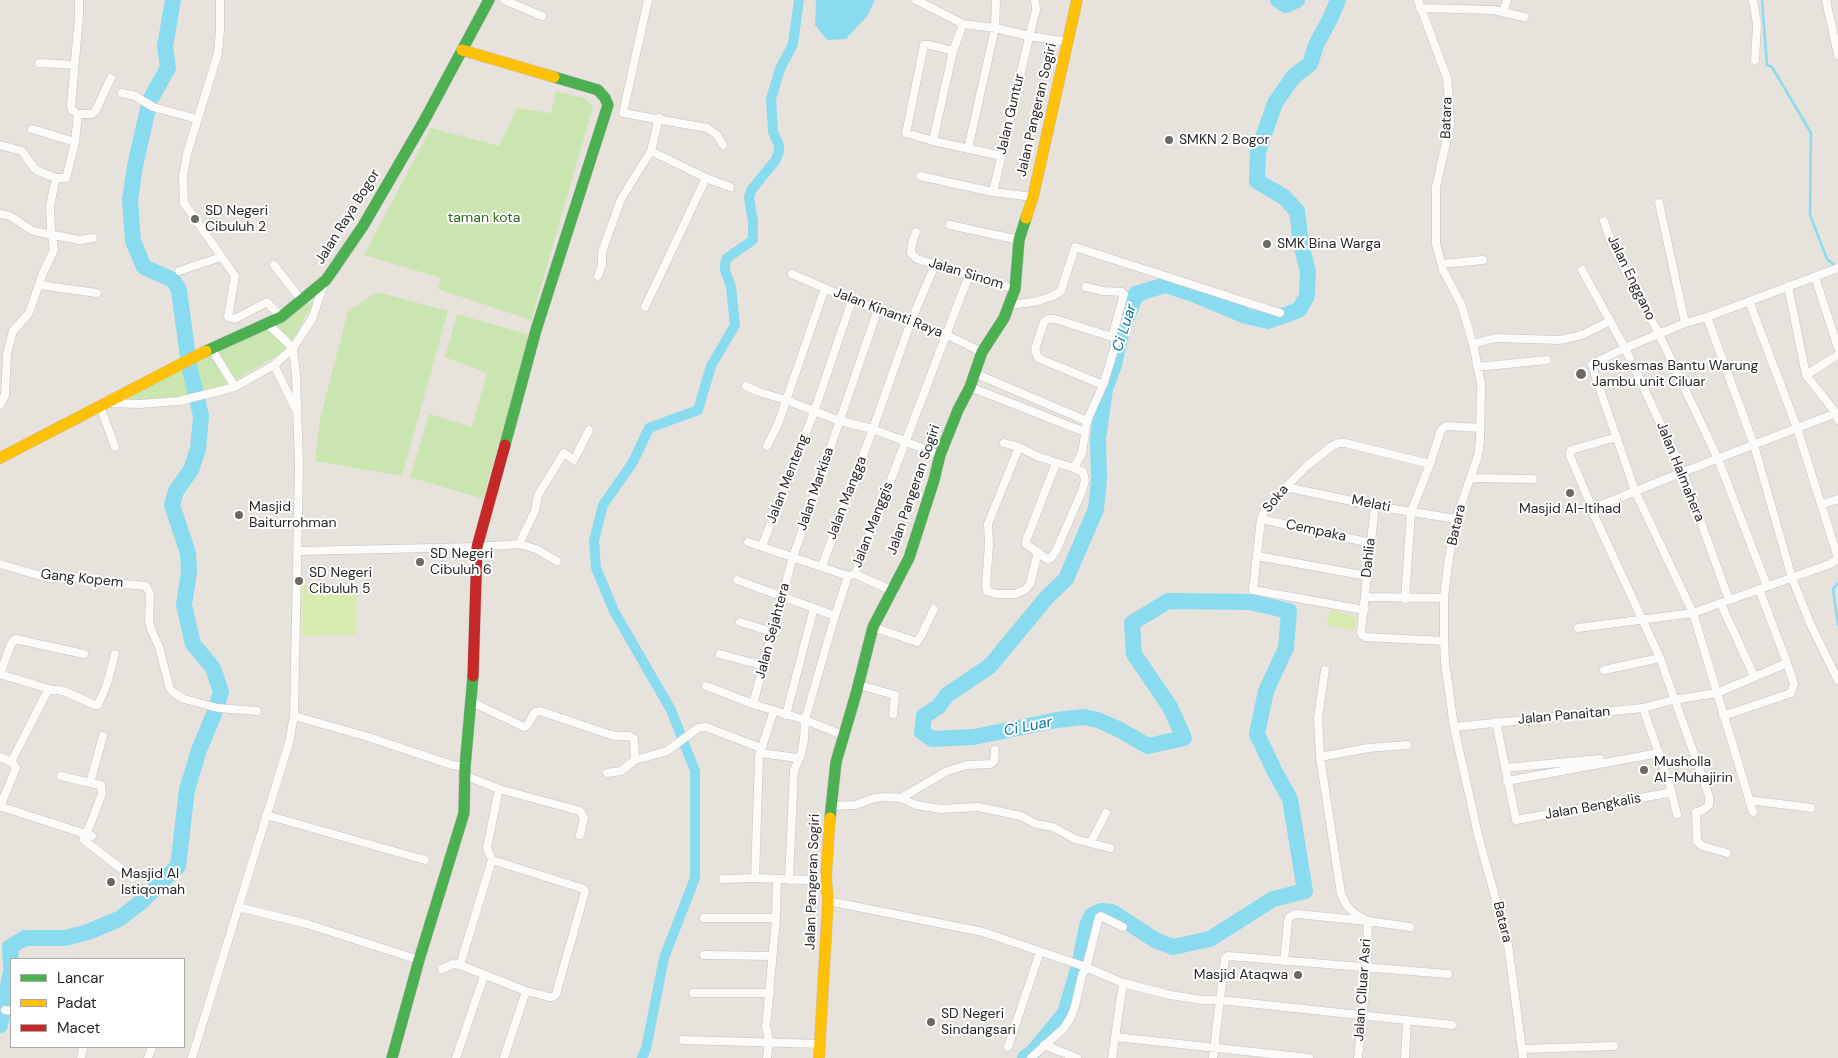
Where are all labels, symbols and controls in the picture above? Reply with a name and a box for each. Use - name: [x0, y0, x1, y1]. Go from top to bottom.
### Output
- street label: Jalan Pangeran Sogiri: [1013, 42, 1061, 178]
- street label: Jalan Guntur: [994, 72, 1028, 156]
- street label: Batara: [1438, 97, 1456, 139]
- place label: SMKN 2 Bogor: [1179, 132, 1270, 148]
- marker: SMKN 2 Bogor: [1163, 134, 1175, 146]
- street label: Jalan Raya Bogor: [312, 166, 384, 268]
- place label: SD Negeri Cibuluh 2: [205, 203, 268, 236]
- park label: taman kota: [448, 210, 520, 226]
- marker: SD Negeri Cibuluh 2: [189, 213, 201, 225]
- street label: Jalan Enggano: [1603, 233, 1659, 323]
- place label: SMK Bina Warga: [1277, 236, 1381, 252]
- marker: SMK Bina Warga: [1261, 238, 1273, 250]
- street label: Jalan Sinom: [927, 255, 1005, 293]
- street label: Jalan Kinanti Raya: [831, 284, 945, 342]
- water label: Ci Luar: [1109, 302, 1141, 354]
- place label: Puskesmas Bantu Warung Jambu unit Ciluar: [1592, 358, 1758, 391]
- marker: Puskesmas Bantu Warung Jambu unit Ciluar: [1574, 367, 1588, 381]
- street label: Jalan Halmahera: [1652, 420, 1708, 524]
- street label: Jalan Pangeran Sogiri: [884, 423, 944, 557]
- street label: Jalan Menteng: [763, 432, 813, 526]
- street label: Jalan Markisa: [794, 445, 838, 533]
- street label: Jalan Mangga: [823, 454, 871, 542]
- street label: Jalan Manggis: [849, 480, 897, 570]
- street label: Soka: [1260, 482, 1292, 516]
- marker: Masjid Al-Itihad: [1564, 487, 1576, 499]
- street label: Melati: [1350, 492, 1392, 516]
- place label: Masjid Baiturrohman: [249, 499, 336, 532]
- place label: Masjid Al-Itihad: [1519, 501, 1621, 517]
- street label: Batara: [1444, 503, 1470, 547]
- marker: Masjid Baiturrohman: [233, 509, 245, 521]
- street label: Cempaka: [1284, 516, 1348, 546]
- street label: Dahlia: [1359, 538, 1379, 578]
- place label: SD Negeri Cibuluh 6: [430, 546, 493, 578]
- marker: SD Negeri Cibuluh 6: [414, 556, 426, 568]
- place label: SD Negeri Cibuluh 5: [309, 565, 372, 598]
- street label: Gang Kopem: [40, 566, 124, 592]
- marker: SD Negeri Cibuluh 5: [293, 575, 305, 587]
- street label: Jalan Sejahtera: [752, 581, 794, 681]
- street label: Jalan Panaitan: [1517, 704, 1611, 728]
- water label: Ci Luar: [1002, 713, 1054, 741]
- place label: Musholla Al-Muhajirin: [1654, 754, 1733, 786]
- marker: Musholla Al-Muhajirin: [1638, 764, 1650, 776]
- street label: Jalan Bengkalis: [1544, 790, 1642, 824]
- street label: Jalan Pangeran Sogiri: [802, 814, 824, 950]
- place label: Masjid Al Istiqomah: [121, 866, 185, 899]
- marker: Masjid Al Istiqomah: [105, 876, 117, 888]
- street label: Batara: [1489, 900, 1515, 944]
- street label: Jalan CIluar Asri: [1351, 938, 1375, 1042]
- legend: [10, 958, 185, 1048]
- place label: Masjid Ataqwa: [1194, 967, 1288, 983]
- text: Lancar: [57, 968, 104, 988]
- marker: Masjid Ataqwa: [1292, 969, 1304, 981]
- text: Padat: [57, 993, 97, 1013]
- place label: SD Negeri Sindangsari: [941, 1006, 1016, 1038]
- marker: SD Negeri Sindangsari: [925, 1016, 937, 1028]
- text: Macet: [57, 1018, 101, 1038]

